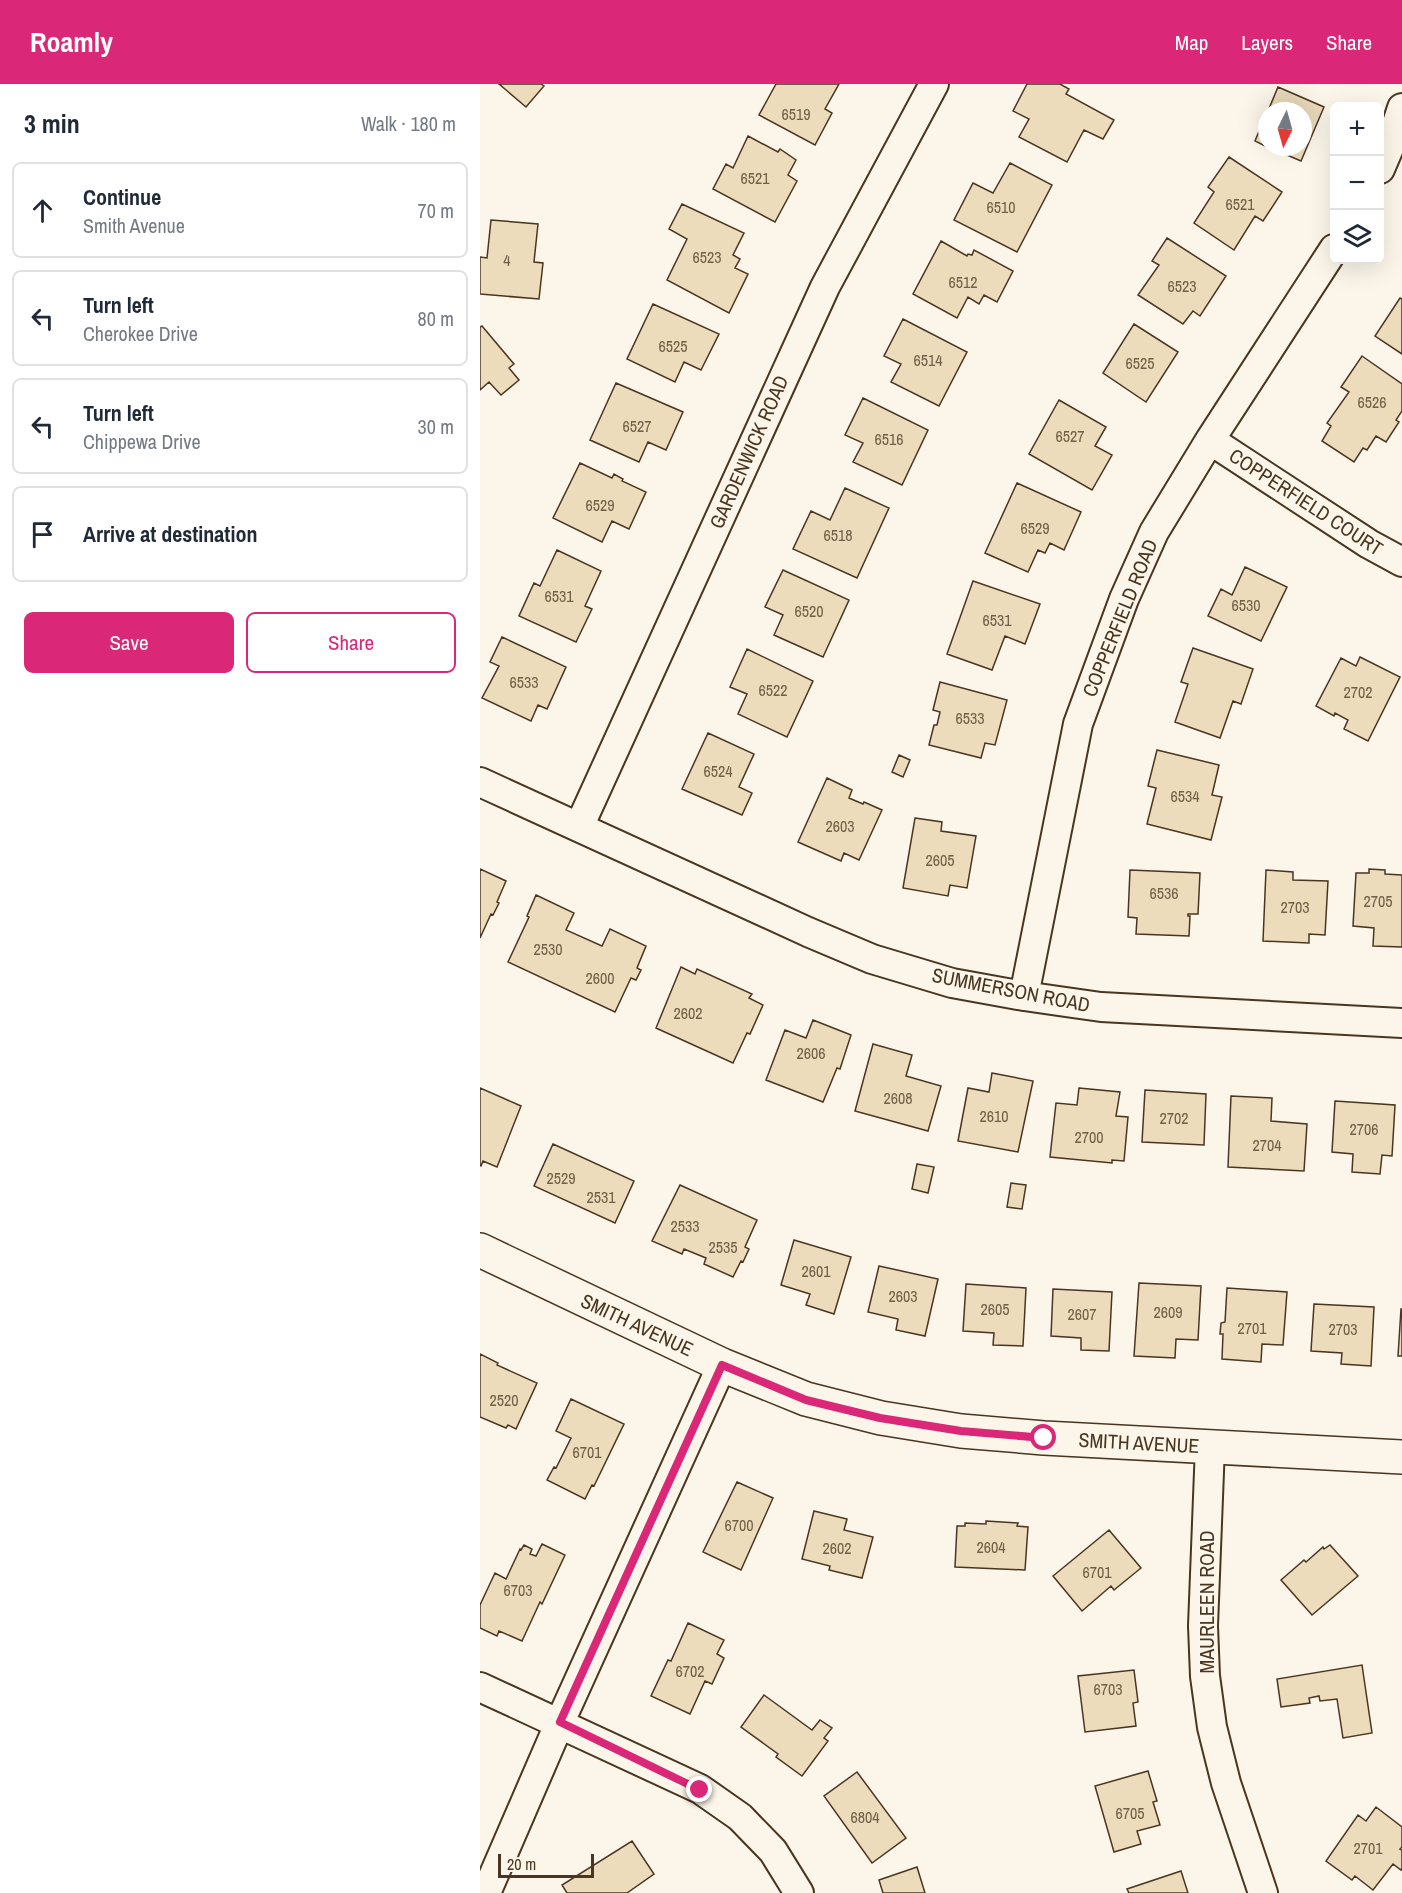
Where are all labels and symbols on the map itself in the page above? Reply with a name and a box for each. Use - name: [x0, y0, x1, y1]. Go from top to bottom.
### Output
- north arrow: [1258, 102, 1312, 156]
- house number: 6519: [781, 103, 811, 125]
- house number: 6521: [740, 167, 770, 189]
- house number: 6521: [1225, 193, 1255, 215]
- house number: 6510: [986, 196, 1016, 218]
- house number: 6523: [692, 246, 722, 268]
- house number: 4: [503, 249, 511, 271]
- house number: 6512: [948, 271, 978, 293]
- house number: 6523: [1167, 275, 1197, 297]
- house number: 6525: [658, 335, 688, 357]
- house number: 6514: [913, 349, 943, 371]
- house number: 6525: [1125, 352, 1155, 374]
- street label: GARDENWICK ROAD: [703, 371, 794, 533]
- house number: 6526: [1357, 391, 1387, 413]
- house number: 6527: [622, 415, 652, 437]
- house number: 6527: [1055, 425, 1085, 447]
- house number: 6516: [874, 428, 904, 450]
- street label: COPPERFIELD COURT: [1224, 442, 1388, 561]
- house number: 6529: [585, 494, 615, 516]
- house number: 6529: [1020, 517, 1050, 539]
- house number: 6518: [823, 524, 853, 546]
- street label: COPPERFIELD ROAD: [1076, 535, 1163, 701]
- house number: 6531: [544, 585, 574, 607]
- house number: 6530: [1231, 594, 1261, 616]
- house number: 6520: [794, 600, 824, 622]
- house number: 6531: [982, 609, 1012, 631]
- house number: 6533: [509, 671, 539, 693]
- house number: 6522: [758, 679, 788, 701]
- house number: 2702: [1343, 681, 1373, 703]
- house number: 6533: [955, 707, 985, 729]
- house number: 6524: [703, 760, 733, 782]
- house number: 6534: [1170, 785, 1200, 807]
- house number: 2603: [825, 815, 855, 837]
- house number: 2605: [925, 849, 955, 871]
- house number: 6536: [1149, 882, 1179, 904]
- house number: 2705: [1363, 890, 1393, 912]
- house number: 2703: [1280, 896, 1310, 918]
- house number: 2530: [533, 938, 563, 960]
- street label: SUMMERSON ROAD: [930, 961, 1092, 1018]
- house number: 2600: [585, 967, 615, 989]
- house number: 2602: [673, 1002, 703, 1024]
- house number: 2606: [796, 1042, 826, 1064]
- house number: 2608: [883, 1087, 913, 1109]
- house number: 2610: [979, 1105, 1009, 1127]
- house number: 2702: [1159, 1107, 1189, 1129]
- house number: 2706: [1349, 1118, 1379, 1140]
- house number: 2700: [1074, 1126, 1104, 1148]
- house number: 2704: [1252, 1134, 1282, 1156]
- house number: 2529: [546, 1167, 576, 1189]
- house number: 2531: [586, 1186, 616, 1208]
- house number: 2533: [670, 1215, 700, 1237]
- house number: 2535: [708, 1236, 738, 1258]
- house number: 2601: [801, 1260, 831, 1282]
- house number: 2603: [888, 1285, 918, 1307]
- street label: SMITH AVENUE: [577, 1287, 698, 1362]
- house number: 2605: [980, 1298, 1010, 1320]
- house number: 2609: [1153, 1301, 1183, 1323]
- house number: 2607: [1067, 1303, 1097, 1325]
- house number: 2701: [1237, 1317, 1267, 1339]
- house number: 2703: [1328, 1318, 1358, 1340]
- house number: 2520: [489, 1389, 519, 1411]
- route start: [1030, 1424, 1056, 1450]
- street label: SMITH AVENUE: [1078, 1426, 1200, 1459]
- house number: 6701: [572, 1441, 602, 1463]
- house number: 6700: [724, 1514, 754, 1536]
- street label: MAURLEEN ROAD: [1193, 1530, 1220, 1674]
- house number: 2604: [976, 1536, 1006, 1558]
- house number: 2602: [822, 1537, 852, 1559]
- house number: 6701: [1082, 1561, 1112, 1583]
- house number: 6703: [503, 1579, 533, 1601]
- house number: 6702: [675, 1660, 705, 1682]
- house number: 6703: [1093, 1678, 1123, 1700]
- route end: [686, 1776, 712, 1802]
- house number: 6705: [1115, 1802, 1145, 1824]
- house number: 6804: [850, 1806, 880, 1828]
- house number: 2701: [1353, 1837, 1383, 1859]
- scale bar: [498, 1851, 594, 1878]

